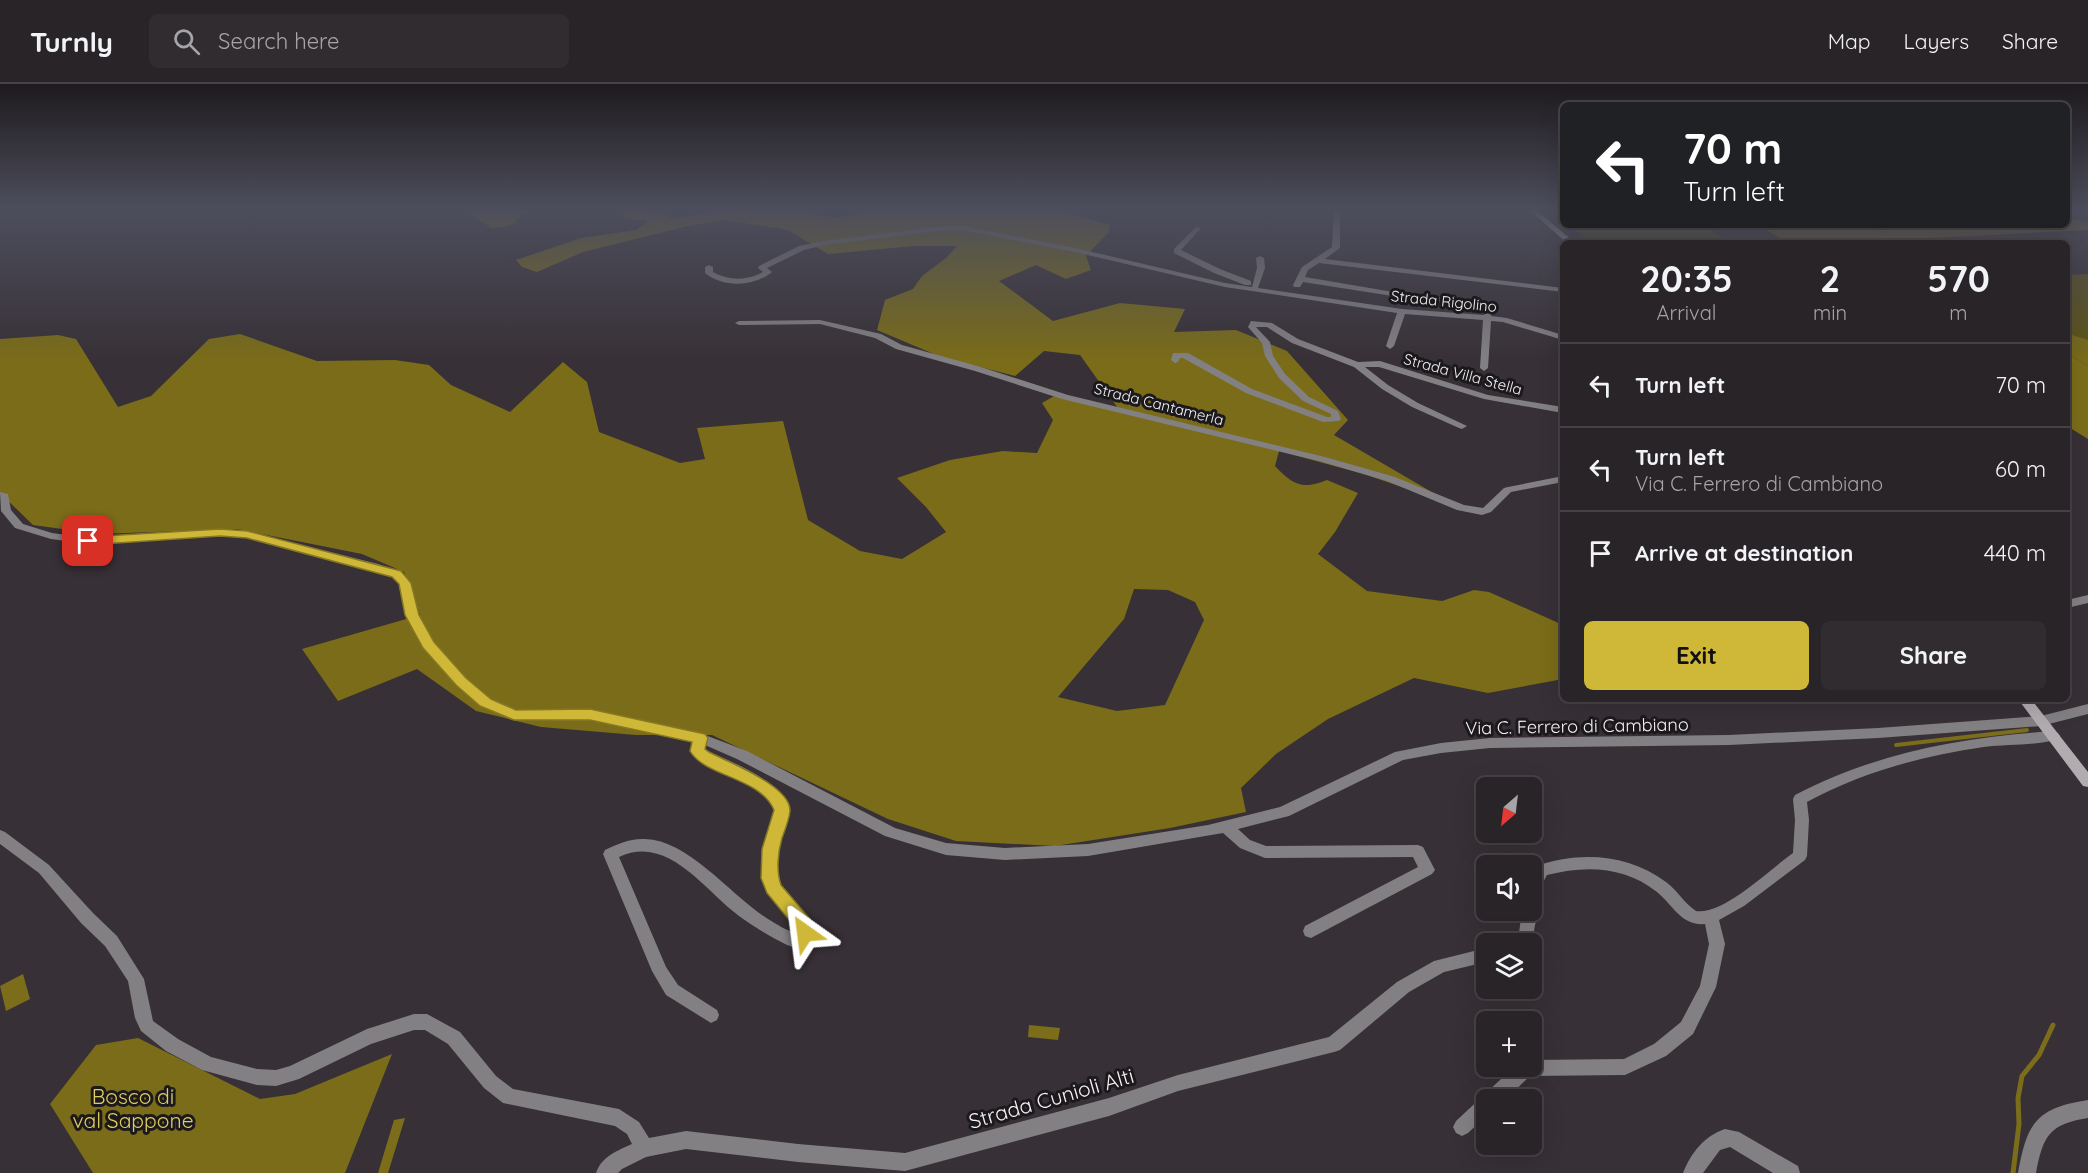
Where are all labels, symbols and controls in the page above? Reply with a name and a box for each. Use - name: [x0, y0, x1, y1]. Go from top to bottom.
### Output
- search box: [149, 14, 569, 68]
- text: Turnly: [30, 24, 113, 59]
- icon: search: [170, 25, 203, 58]
- text: Search here: [218, 27, 339, 55]
- text: Map: [1828, 28, 1871, 54]
- text: Layers: [1904, 28, 1969, 54]
- text: Share: [2002, 28, 2058, 54]
- text: 70 m: [1683, 122, 1782, 175]
- icon: left: [1584, 126, 1662, 204]
- text: Turn left: [1683, 174, 1785, 208]
- text: 20:35: [1640, 256, 1733, 301]
- text: 2: [1820, 256, 1840, 301]
- text: 570: [1927, 256, 1990, 301]
- street label: Strada Rigolino: [1390, 286, 1498, 316]
- text: Arrival: [1657, 300, 1716, 325]
- text: min: [1813, 300, 1847, 325]
- text: m: [1949, 300, 1968, 325]
- street label: Strada Villa Stella: [1402, 349, 1524, 399]
- icon: left: [1584, 369, 1617, 402]
- text: Turn left: [1635, 371, 1725, 399]
- text: 70 m: [1996, 371, 2046, 399]
- street label: Strada Cantamerla: [1092, 379, 1226, 429]
- text: Turn left: [1635, 443, 1725, 471]
- icon: left: [1584, 453, 1617, 486]
- text: 60 m: [1995, 455, 2046, 483]
- text: Via C. Ferrero di Cambiano: [1635, 471, 1883, 496]
- pin: [62, 515, 113, 566]
- icon: arrive: [71, 524, 104, 557]
- icon: arrive: [1584, 537, 1617, 570]
- text: Arrive at destination: [1635, 539, 1853, 567]
- text: 440 m: [1984, 539, 2046, 567]
- button: Exit: [1584, 621, 1809, 690]
- button: Share: [1821, 621, 2046, 690]
- street label: Via C. Ferrero di Cambiano: [1465, 713, 1689, 739]
- north arrow: [1476, 777, 1542, 843]
- map controls: [1476, 777, 1542, 1155]
- button: sound: [1476, 855, 1542, 921]
- position arrow: [773, 901, 837, 965]
- button: layers: [1476, 933, 1542, 999]
- button: +: [1476, 1011, 1542, 1077]
- street label: Strada Cunioli Alti: [965, 1062, 1137, 1134]
- park label: Bosco di val Sappone: [72, 1083, 194, 1133]
- button: −: [1476, 1089, 1542, 1155]

